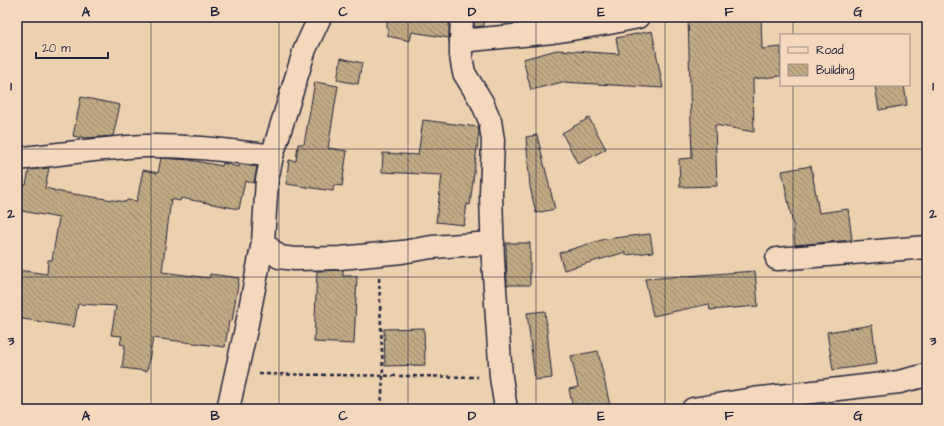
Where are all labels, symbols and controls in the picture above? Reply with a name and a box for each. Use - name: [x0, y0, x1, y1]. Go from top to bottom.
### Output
- text: A: [82, 3, 91, 21]
- text: B: [210, 3, 220, 21]
- text: C: [338, 3, 348, 21]
- text: D: [468, 3, 477, 21]
- text: E: [597, 3, 605, 21]
- text: F: [724, 3, 734, 21]
- text: G: [853, 3, 863, 21]
- scale bar: [36, 34, 108, 60]
- legend: [780, 34, 910, 86]
- text: 20 m: [42, 40, 71, 57]
- text: Road: [816, 42, 844, 59]
- text: Building: [816, 62, 854, 80]
- text: 1: [10, 77, 12, 95]
- text: 1: [932, 77, 934, 95]
- text: 2: [6, 205, 15, 223]
- text: 2: [928, 205, 937, 223]
- text: 3: [7, 332, 15, 350]
- text: 3: [929, 332, 937, 350]
- text: A: [82, 407, 91, 425]
- text: B: [210, 407, 220, 425]
- text: C: [338, 407, 348, 425]
- text: D: [468, 407, 477, 425]
- text: E: [597, 407, 605, 425]
- text: F: [724, 407, 734, 425]
- text: G: [853, 407, 863, 425]

